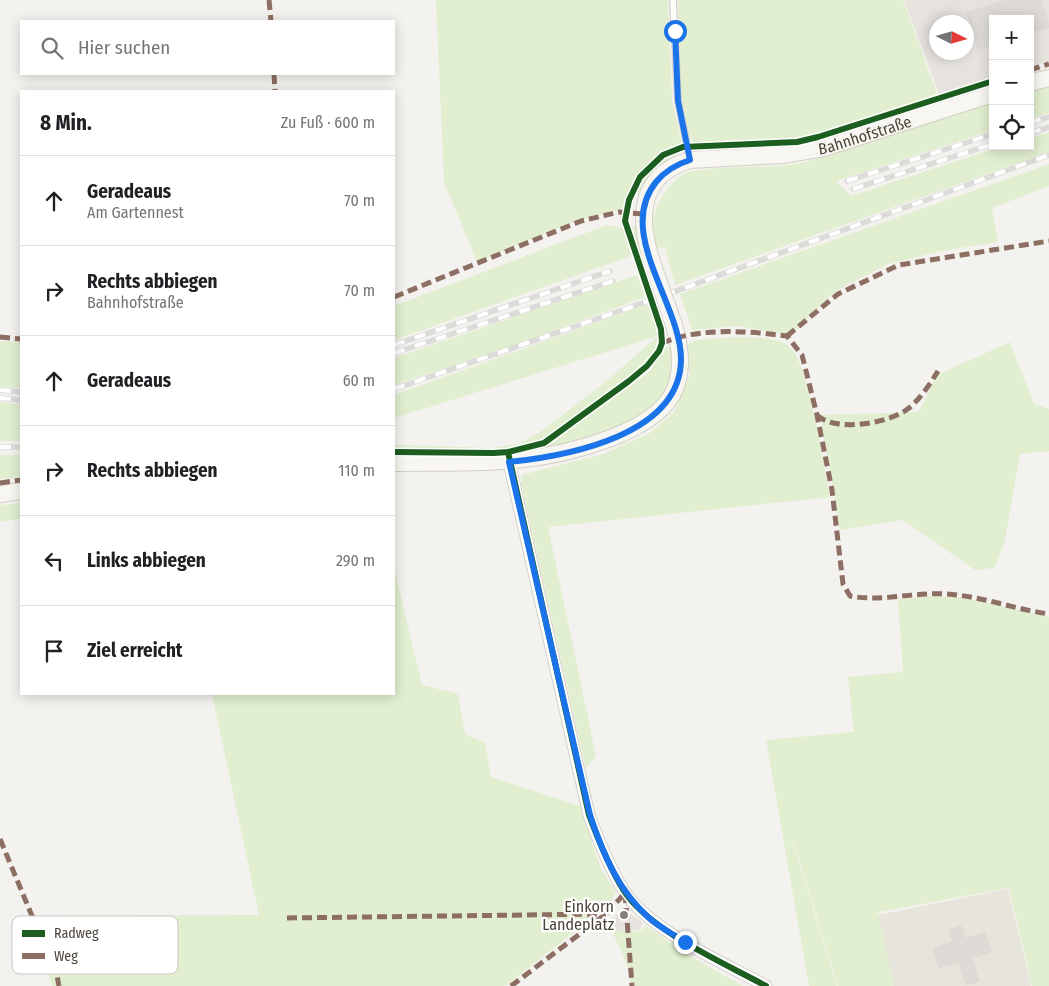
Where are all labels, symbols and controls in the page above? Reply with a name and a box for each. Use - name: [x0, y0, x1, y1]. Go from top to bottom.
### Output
- north arrow: [929, 15, 974, 60]
- map controls: [989, 15, 1034, 150]
- button: +: [989, 15, 1034, 60]
- search box: [20, 20, 395, 75]
- route start: [664, 20, 687, 43]
- icon: search: [38, 34, 66, 62]
- text: Hier suchen: [78, 36, 170, 59]
- button: −: [989, 60, 1034, 105]
- button: locate: [989, 105, 1034, 150]
- text: 8 Min.: [40, 110, 92, 136]
- street label: Bahnhofstraße: [817, 111, 914, 158]
- text: Zu Fuß · 600 m: [281, 113, 375, 132]
- text: Geradeaus: [87, 180, 171, 203]
- icon: ahead: [40, 187, 68, 215]
- text: 70 m: [344, 191, 375, 210]
- text: Am Gartennest: [87, 203, 184, 222]
- text: Rechts abbiegen: [87, 270, 217, 293]
- icon: right: [40, 277, 68, 305]
- text: 70 m: [344, 281, 375, 300]
- text: Bahnhofstraße: [87, 293, 184, 312]
- icon: ahead: [40, 367, 68, 395]
- text: Geradeaus: [87, 369, 171, 392]
- text: 60 m: [343, 371, 375, 390]
- icon: right: [40, 457, 68, 485]
- text: Rechts abbiegen: [87, 459, 217, 482]
- text: 110 m: [338, 461, 375, 480]
- icon: left: [40, 547, 68, 575]
- text: Links abbiegen: [87, 549, 206, 572]
- text: 290 m: [336, 551, 375, 570]
- icon: arrive: [40, 637, 68, 665]
- text: Ziel erreicht: [87, 639, 183, 662]
- place label: Einkorn Landeplatz: [542, 897, 614, 934]
- marker: Einkorn Landeplatz: [618, 909, 630, 921]
- legend: [12, 916, 178, 974]
- text: Radweg: [54, 925, 99, 942]
- route end: [674, 931, 697, 954]
- text: Weg: [54, 948, 78, 965]

